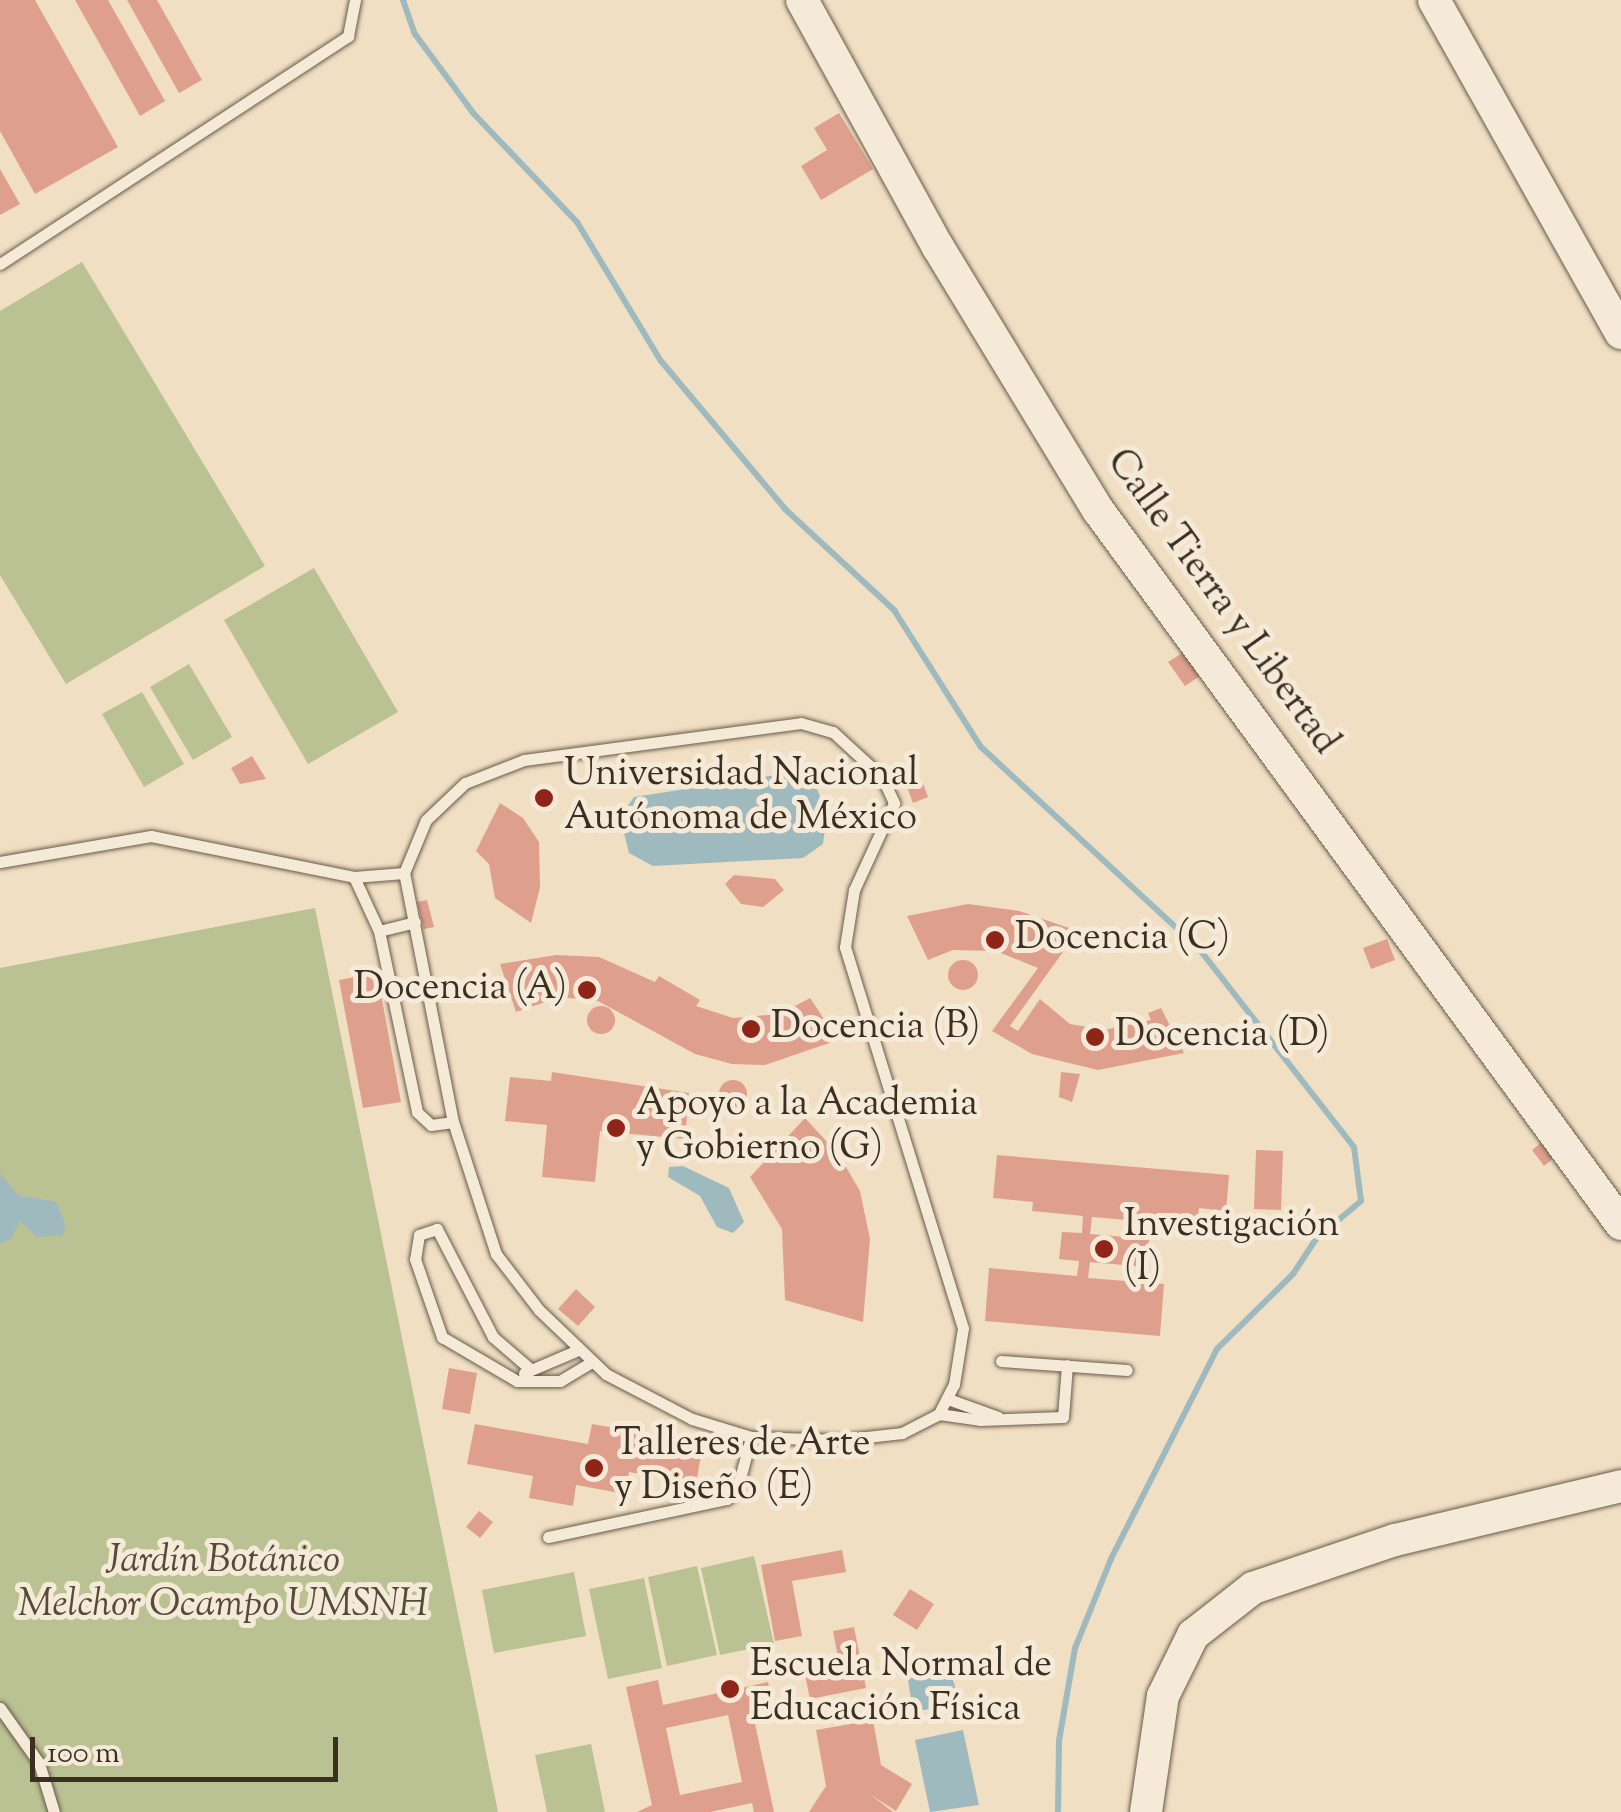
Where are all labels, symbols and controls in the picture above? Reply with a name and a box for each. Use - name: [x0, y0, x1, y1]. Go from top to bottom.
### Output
- street label: Calle Tierra y Libertad: [1095, 442, 1347, 764]
- place label: Universidad Nacional Autónoma de México: [564, 753, 919, 842]
- marker: Universidad Nacional Autónoma de México: [533, 787, 555, 809]
- place label: Docencia (C): [1015, 917, 1230, 963]
- marker: Docencia (C): [984, 929, 1006, 951]
- place label: Docencia (A): [354, 967, 567, 1013]
- marker: Docencia (A): [576, 979, 598, 1001]
- place label: Docencia (B): [771, 1006, 980, 1052]
- place label: Docencia (D): [1115, 1014, 1329, 1060]
- marker: Docencia (B): [740, 1018, 762, 1040]
- marker: Docencia (D): [1084, 1026, 1106, 1048]
- place label: Apoyo a la Academia y Gobierno (G): [636, 1083, 978, 1172]
- marker: Apoyo a la Academia y Gobierno (G): [605, 1117, 627, 1139]
- place label: Investigación (I): [1124, 1204, 1339, 1294]
- marker: Investigación (I): [1093, 1238, 1115, 1260]
- place label: Talleres de Arte y Diseño (E): [614, 1423, 870, 1512]
- marker: Talleres de Arte y Diseño (E): [583, 1457, 605, 1479]
- park label: Jardín Botánico Melchor Ocampo UMSNH: [18, 1540, 428, 1630]
- place label: Escuela Normal de Educación Física: [750, 1644, 1052, 1734]
- marker: Escuela Normal de Educación Física: [719, 1678, 741, 1700]
- scale bar: [35, 1717, 342, 1779]
- text: 100 m: [47, 1733, 120, 1776]

